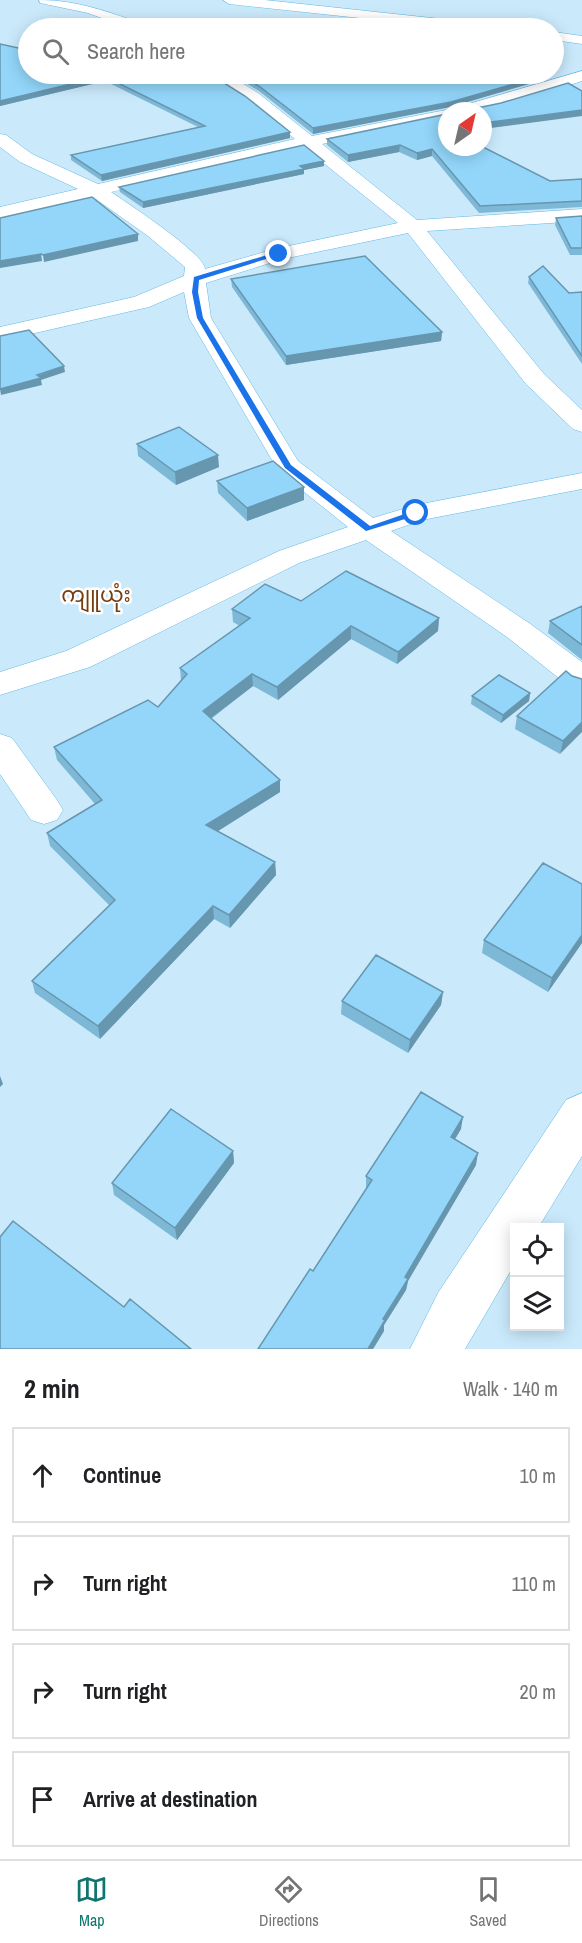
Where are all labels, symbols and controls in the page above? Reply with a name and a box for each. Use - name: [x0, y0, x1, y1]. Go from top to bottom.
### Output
- search box: [18, 18, 564, 84]
- icon: search: [39, 35, 72, 68]
- text: Search here: [87, 36, 185, 66]
- north arrow: [438, 102, 492, 156]
- route end: [265, 240, 291, 266]
- route start: [402, 499, 428, 525]
- district label: ကျူယုံး: [61, 580, 131, 613]
- map controls: [510, 1223, 564, 1331]
- button: locate: [510, 1223, 564, 1277]
- button: layers: [510, 1277, 564, 1331]
- text: 2 min: [24, 1371, 80, 1406]
- text: Walk · 140 m: [463, 1375, 558, 1402]
- icon: ahead: [26, 1459, 59, 1492]
- text: Continue: [83, 1460, 161, 1490]
- text: 10 m: [520, 1462, 556, 1489]
- icon: right: [26, 1567, 59, 1600]
- text: Turn right: [83, 1568, 167, 1598]
- text: 110 m: [512, 1570, 556, 1597]
- icon: right: [26, 1675, 59, 1708]
- text: Turn right: [83, 1676, 167, 1706]
- text: 20 m: [520, 1678, 556, 1705]
- icon: arrive: [26, 1783, 59, 1816]
- text: Arrive at destination: [83, 1784, 257, 1814]
- tab: Map: [75, 1873, 108, 1931]
- tab: Directions: [259, 1873, 319, 1931]
- tab: Saved: [469, 1873, 507, 1931]

